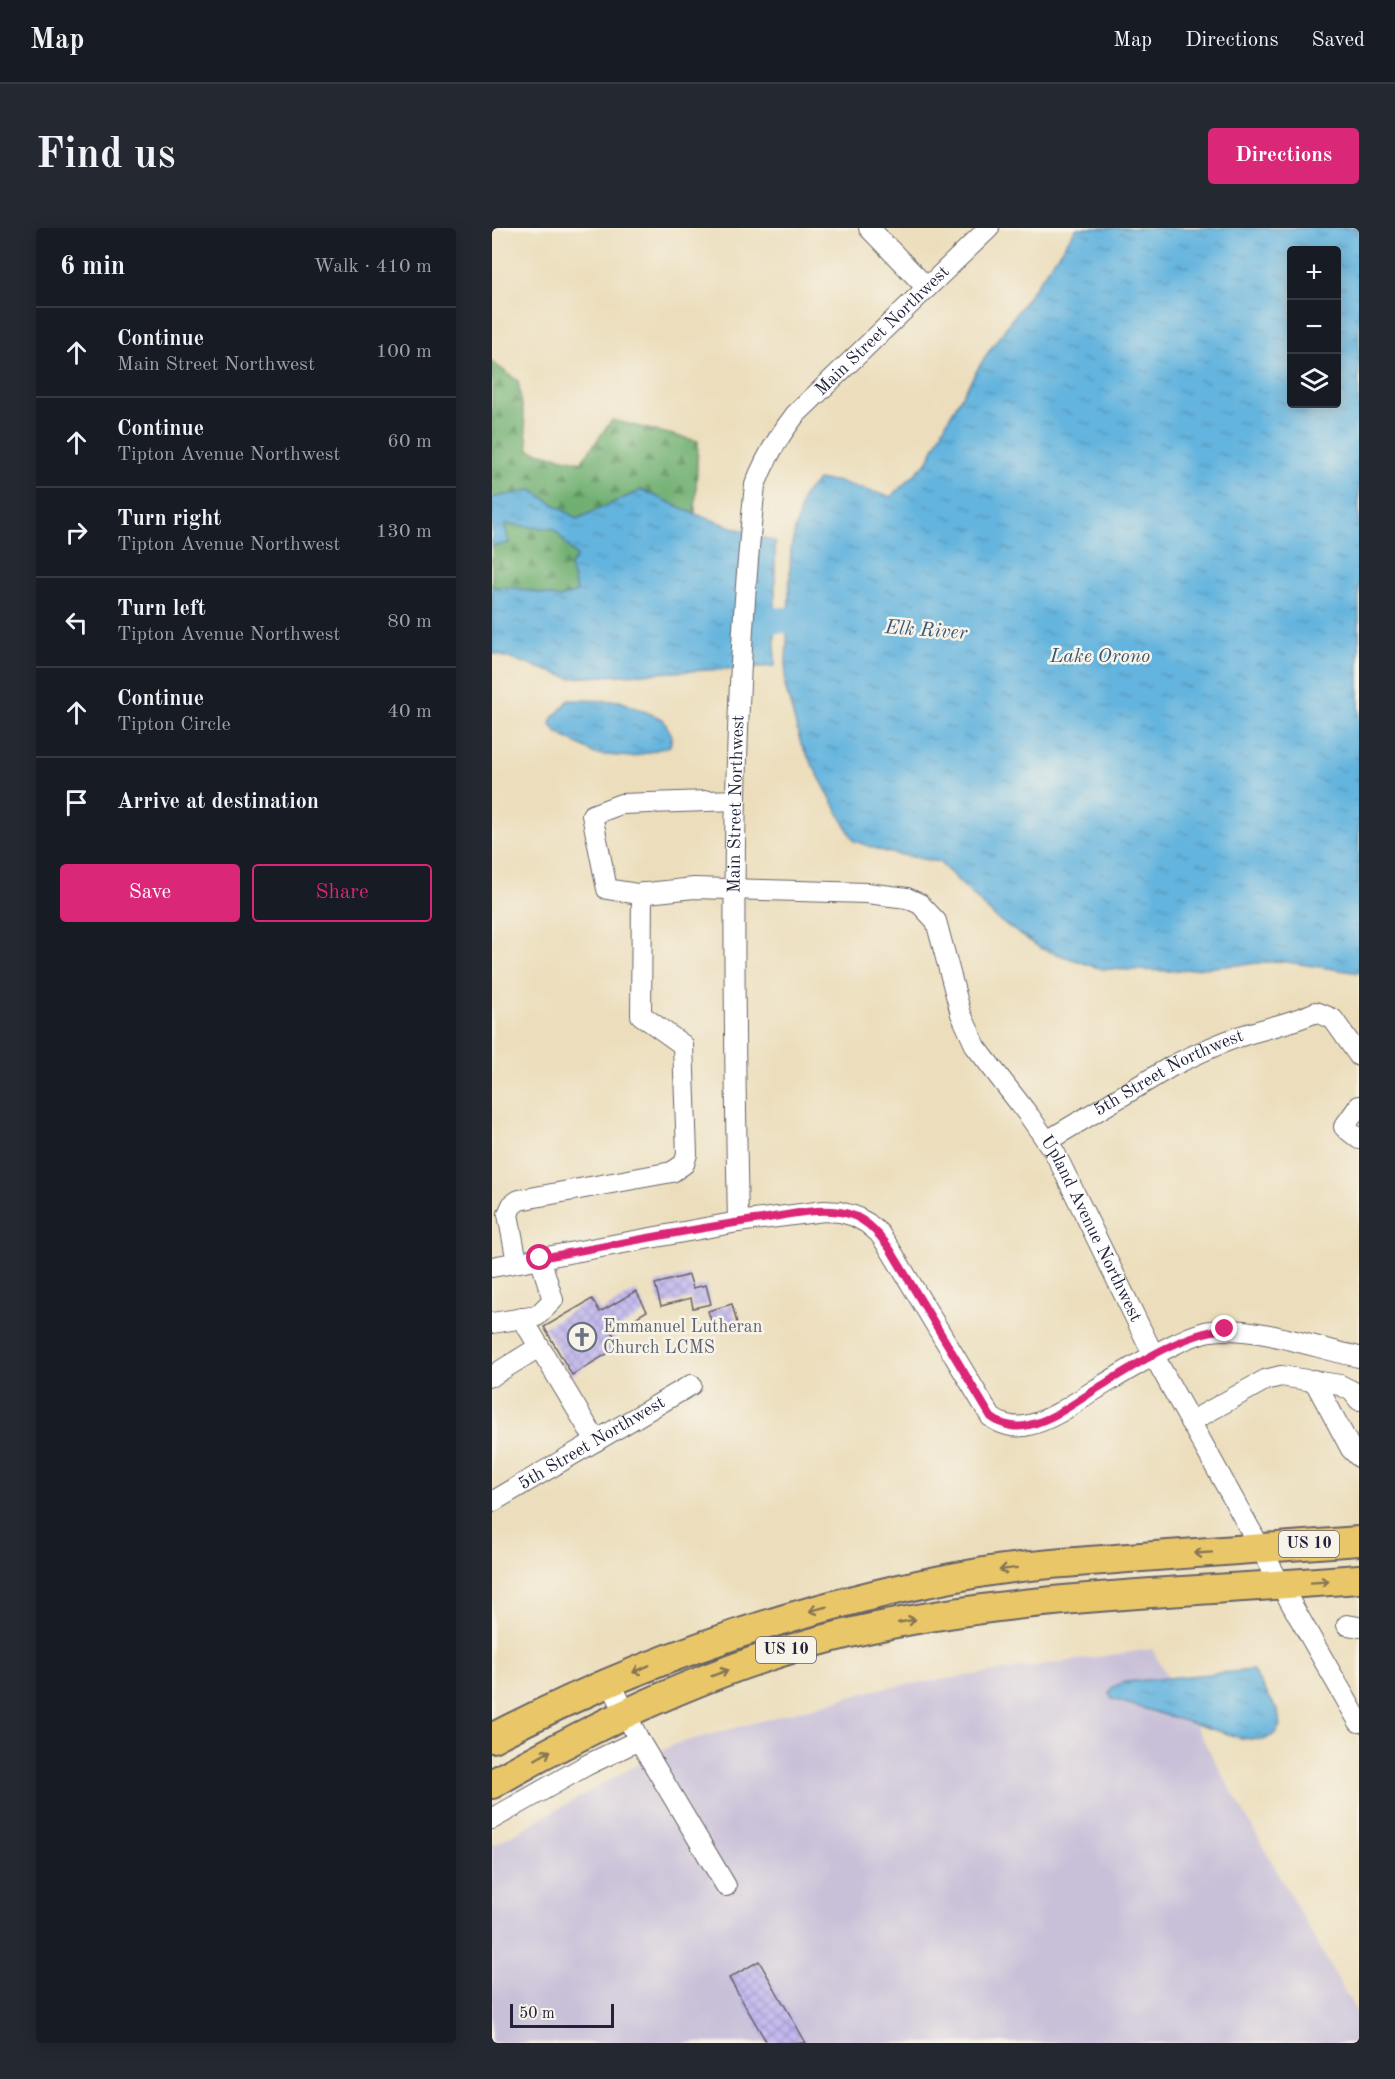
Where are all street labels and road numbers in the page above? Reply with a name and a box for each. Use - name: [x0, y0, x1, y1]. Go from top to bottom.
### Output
- street label: Main Street Northwest: [812, 262, 953, 399]
- street label: Main Street Northwest: [725, 715, 748, 893]
- street label: 5th Street Northwest: [1091, 1027, 1246, 1119]
- street label: Upland Avenue Northwest: [1037, 1132, 1145, 1325]
- street label: 5th Street Northwest: [516, 1393, 668, 1493]
- road number: US 10: [1279, 1531, 1339, 1557]
- road number: US 10: [756, 1637, 816, 1663]

